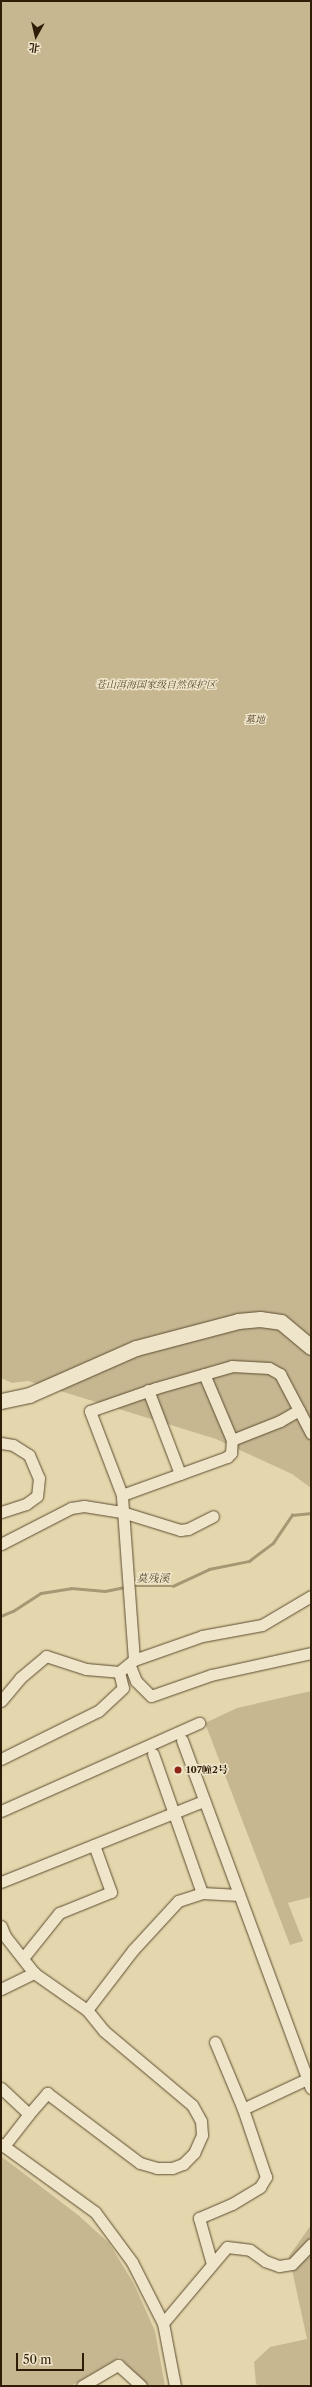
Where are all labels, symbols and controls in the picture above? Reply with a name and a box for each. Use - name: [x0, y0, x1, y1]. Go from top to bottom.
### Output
- north arrow: [16, 16, 56, 56]
- text: 北: [28, 40, 41, 56]
- park label: 苍山洱海国家级自然保护区: [96, 679, 216, 691]
- park label: 墓地: [245, 714, 265, 726]
- water label: 莫残溪: [137, 1571, 169, 1585]
- place label: 107幢2号: [186, 1764, 228, 1776]
- marker: 107幢2号: [173, 1765, 183, 1775]
- scale bar: [18, 2345, 86, 2371]
- text: 50 m: [23, 2352, 52, 2367]

